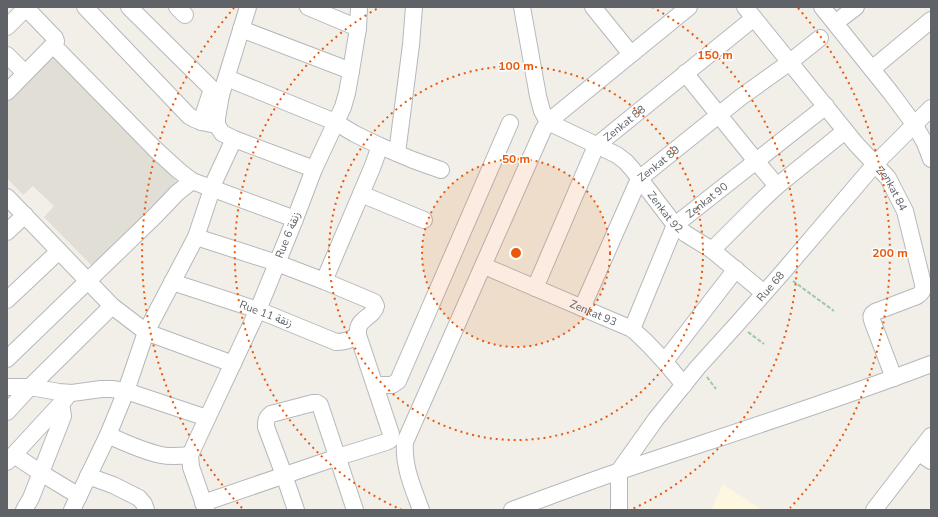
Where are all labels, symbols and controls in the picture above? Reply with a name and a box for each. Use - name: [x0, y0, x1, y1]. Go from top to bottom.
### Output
- text: 150 m: [697, 47, 733, 63]
- text: 100 m: [498, 58, 534, 74]
- street label: Zenkat 88: [600, 101, 649, 145]
- street label: Zenkat 89: [634, 142, 683, 185]
- text: 50 m: [502, 151, 530, 167]
- street label: Zenkat 84: [873, 163, 911, 214]
- street label: Zenkat 90: [683, 178, 731, 221]
- street label: Zenkat 92: [644, 188, 686, 236]
- street label: Rue 6 زنقة: [272, 209, 304, 261]
- text: 200 m: [872, 245, 908, 261]
- centre of rings: [509, 246, 523, 260]
- street label: Rue 68: [753, 268, 788, 305]
- street label: Zenkat 93: [568, 296, 619, 329]
- street label: Rue 11 زنقة: [237, 297, 295, 331]

